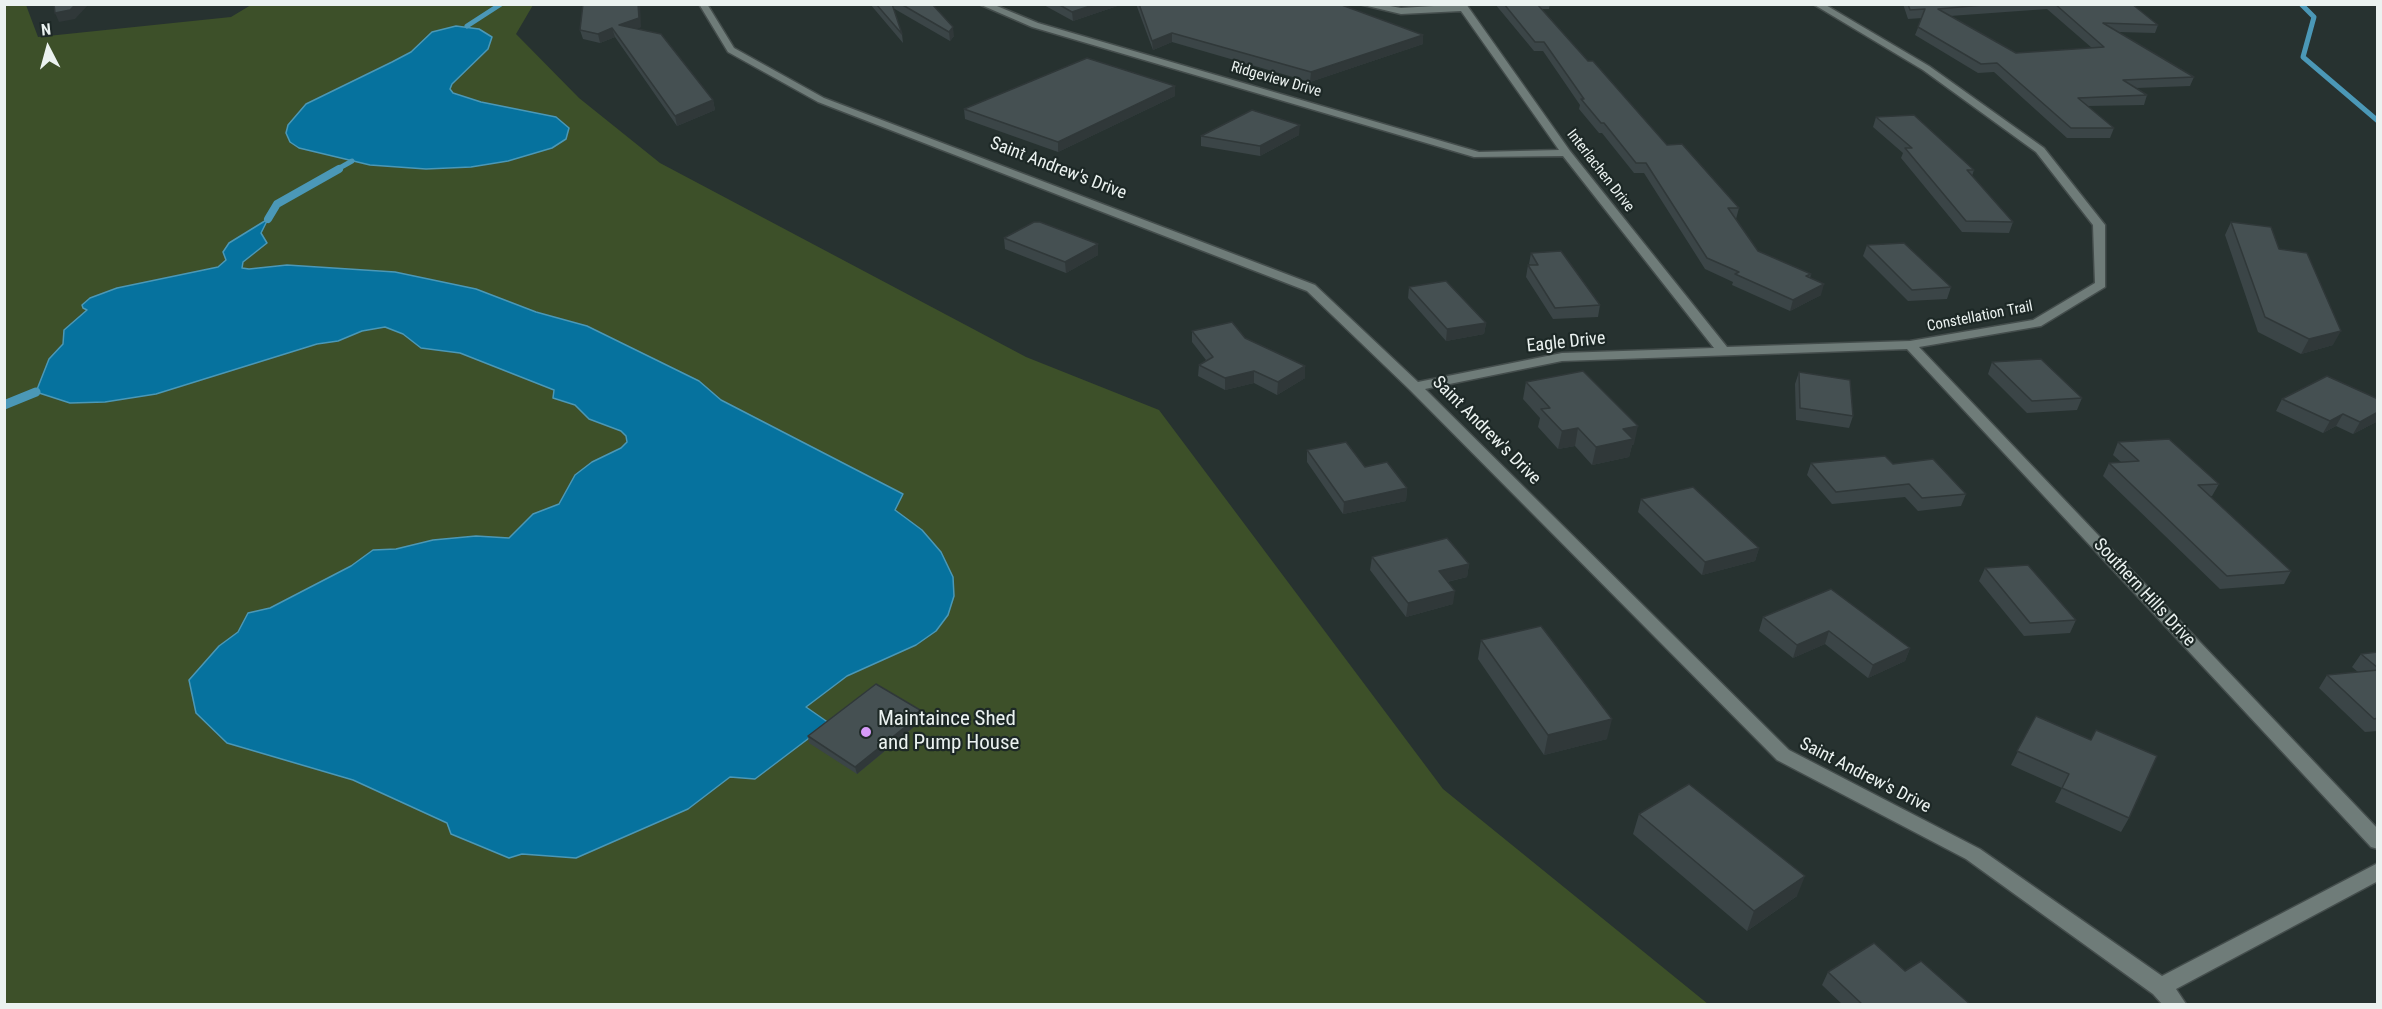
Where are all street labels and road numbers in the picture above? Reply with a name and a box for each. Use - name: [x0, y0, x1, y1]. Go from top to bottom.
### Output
- street label: Ridgeview Drive: [1229, 59, 1323, 101]
- street label: Interlachen Drive: [1562, 126, 1638, 216]
- street label: Saint Andrew's Drive: [987, 133, 1129, 205]
- street label: Constellation Trail: [1926, 298, 2034, 336]
- street label: Eagle Drive: [1526, 328, 1606, 358]
- street label: Saint Andrew's Drive: [1427, 372, 1545, 490]
- street label: Southern Hills Drive: [2088, 535, 2200, 651]
- street label: Saint Andrew's Drive: [1796, 734, 1934, 818]

